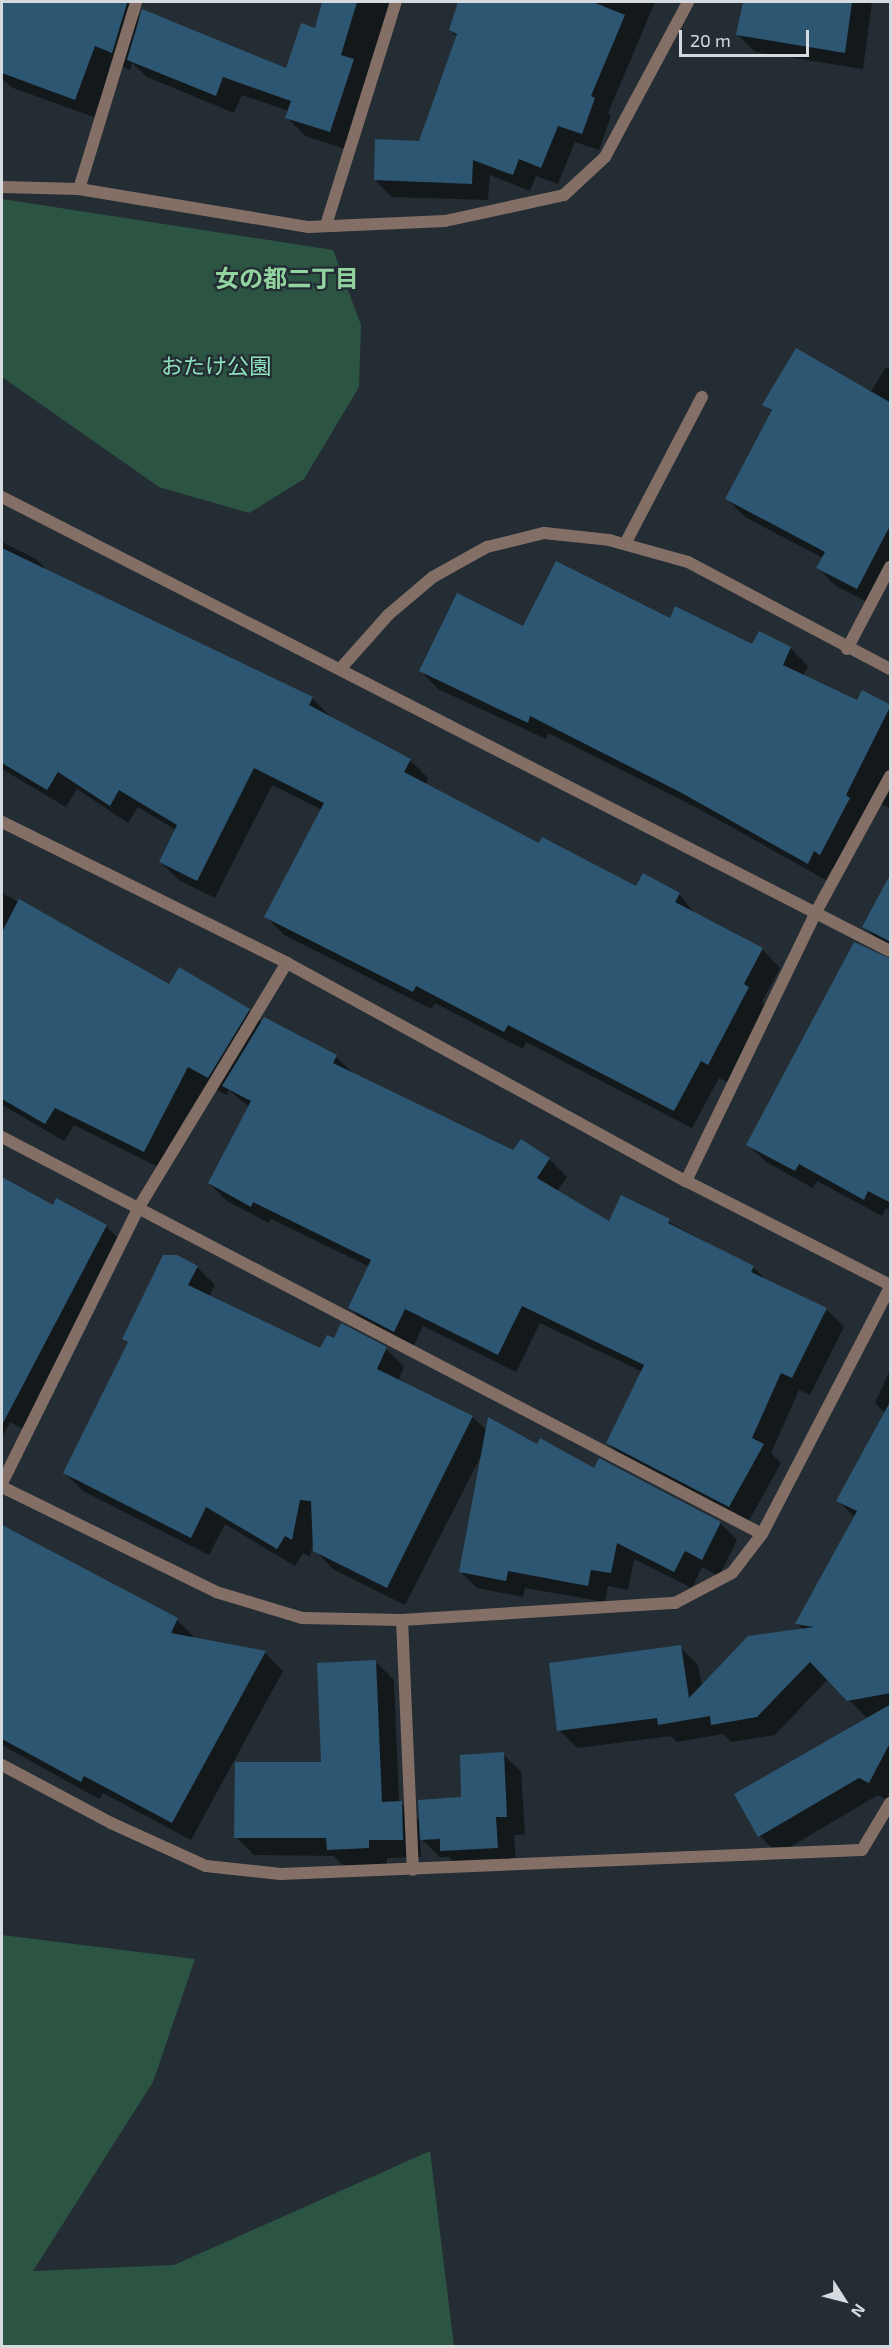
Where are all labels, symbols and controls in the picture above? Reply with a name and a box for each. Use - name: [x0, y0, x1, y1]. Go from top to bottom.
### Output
- scale bar: [682, 18, 812, 56]
- text: 20 m: [690, 29, 731, 51]
- district label: 女の都二丁目: [215, 264, 359, 292]
- park label: おたけ公園: [161, 353, 271, 379]
- north arrow: [814, 2270, 874, 2330]
- text: N: [848, 2301, 870, 2321]

